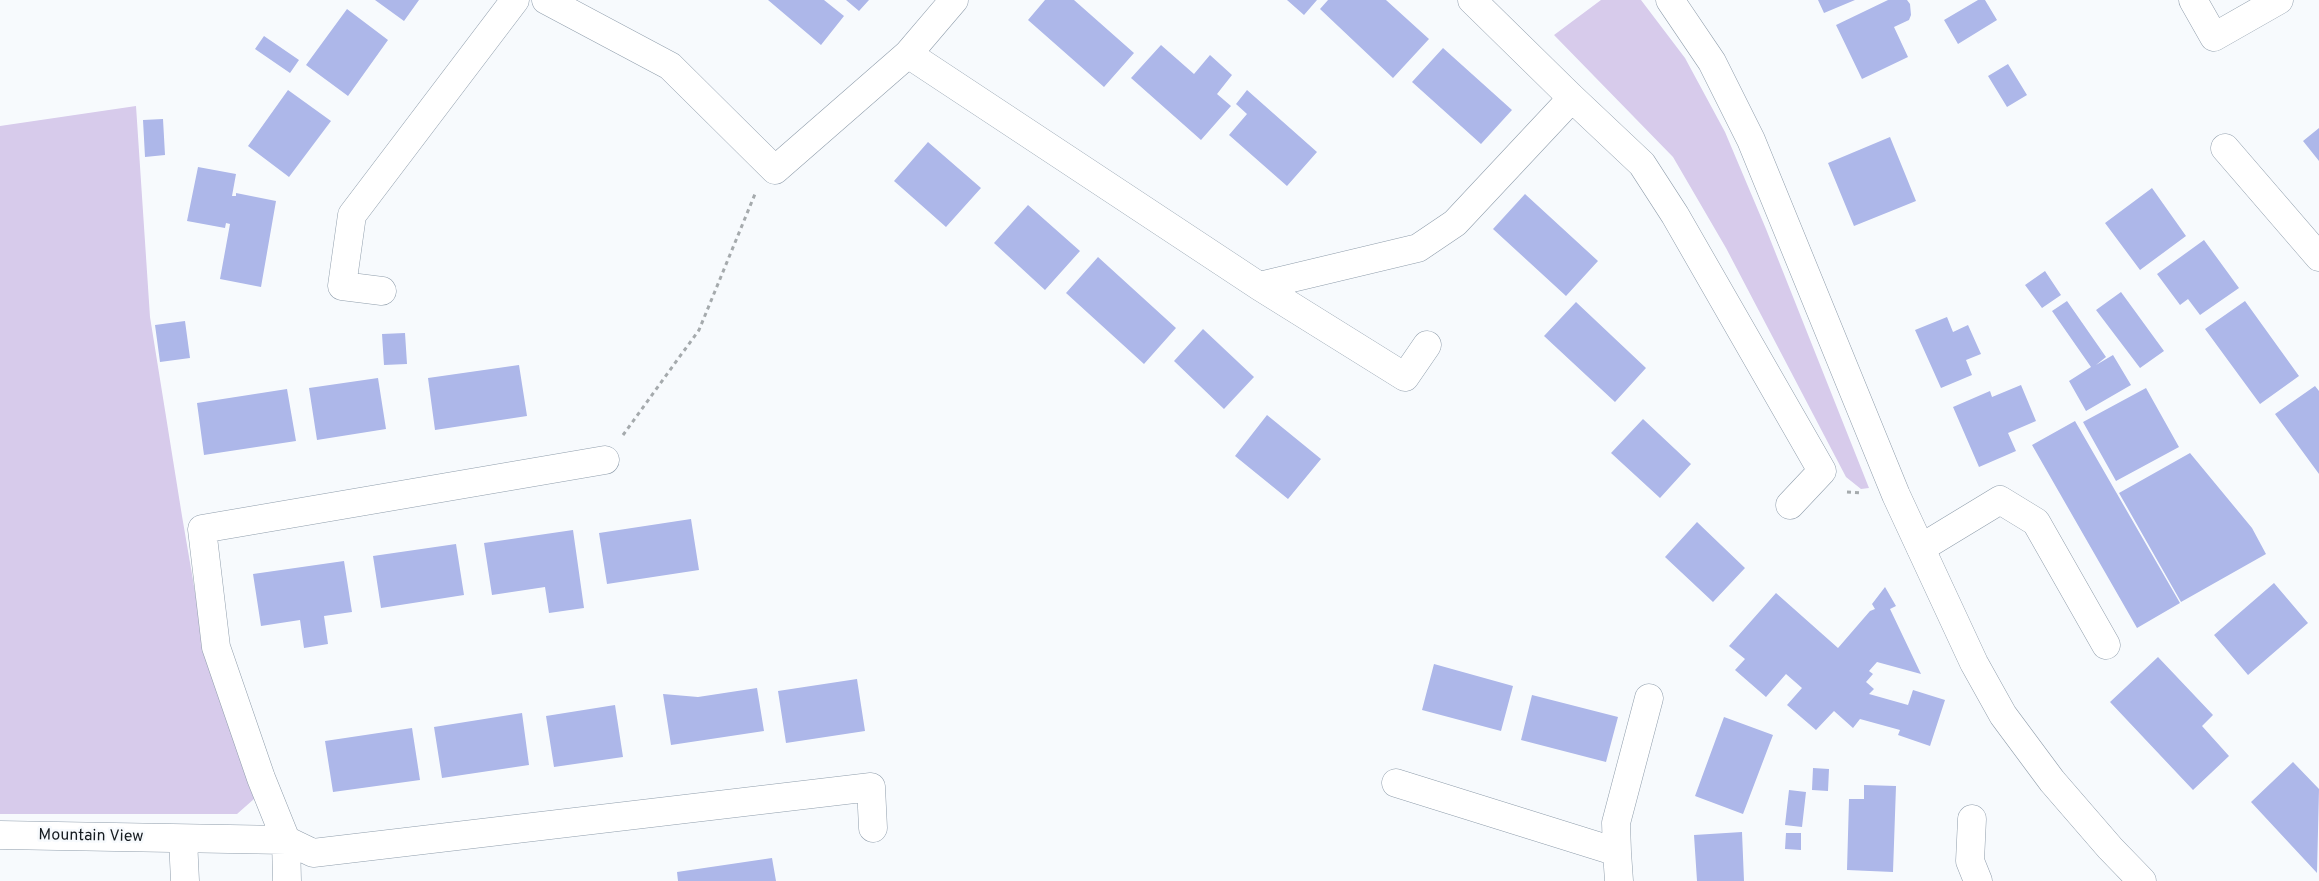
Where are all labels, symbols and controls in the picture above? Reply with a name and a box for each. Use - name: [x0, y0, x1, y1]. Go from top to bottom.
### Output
- street label: Mountain View: [38, 826, 144, 848]

